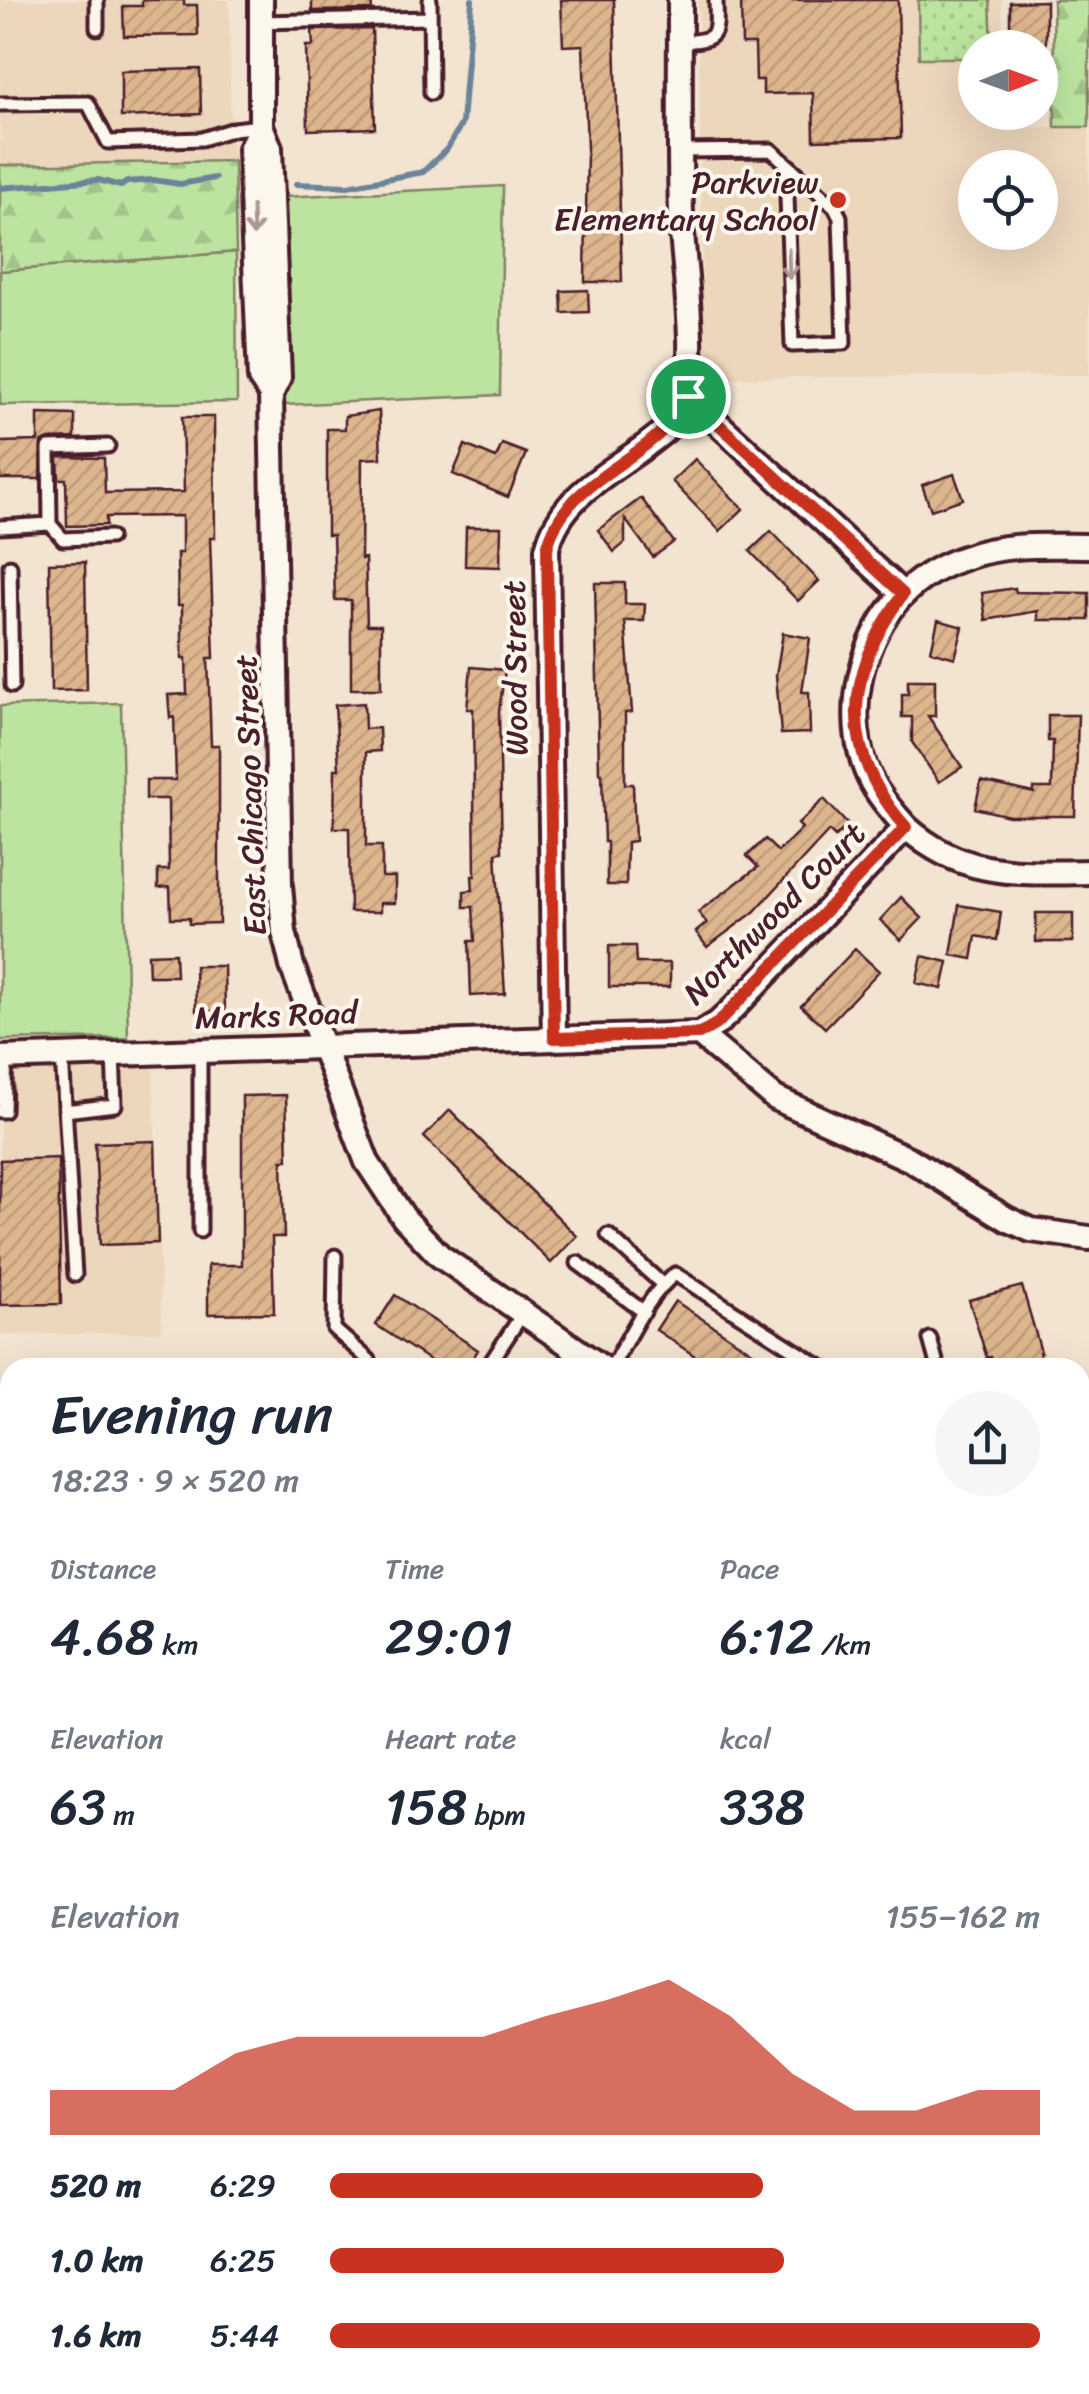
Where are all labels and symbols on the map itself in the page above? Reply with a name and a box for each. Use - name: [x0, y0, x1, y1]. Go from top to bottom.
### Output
- north arrow: [958, 30, 1058, 130]
- place label: Parkview Elementary School: [554, 154, 819, 248]
- marker: Parkview Elementary School: [827, 189, 849, 211]
- one-way arrow: [244, 205, 263, 237]
- one-way arrow: [780, 247, 799, 279]
- pin: [646, 354, 731, 439]
- street label: Wood Street: [485, 580, 546, 756]
- street label: East Chicago Street: [217, 653, 284, 936]
- street label: Northwood Court: [669, 808, 880, 1019]
- street label: Marks Road: [194, 984, 360, 1047]

